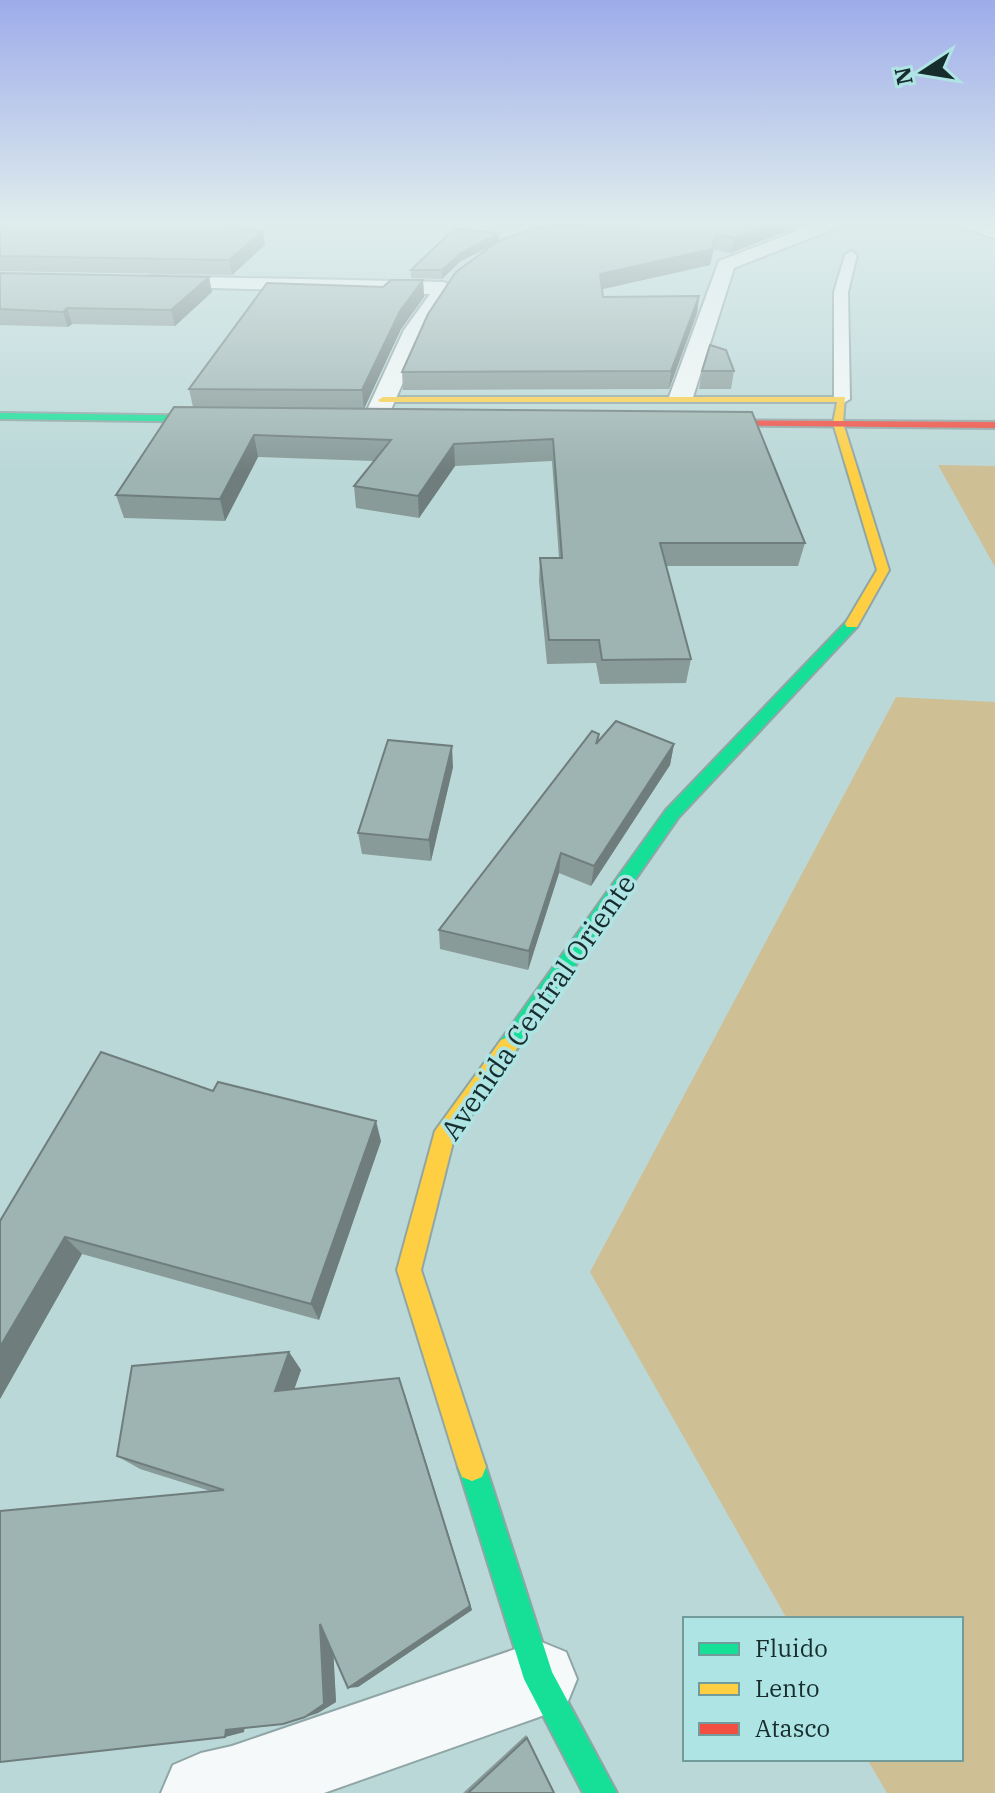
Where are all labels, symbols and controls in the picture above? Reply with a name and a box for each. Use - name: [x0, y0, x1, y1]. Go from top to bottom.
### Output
- north arrow: [883, 32, 963, 112]
- text: N: [887, 65, 919, 88]
- street label: Avenida Central Oriente: [432, 867, 643, 1147]
- legend: [683, 1617, 963, 1761]
- text: Fluido: [755, 1632, 828, 1664]
- text: Lento: [755, 1672, 819, 1704]
- text: Atasco: [755, 1712, 830, 1744]

